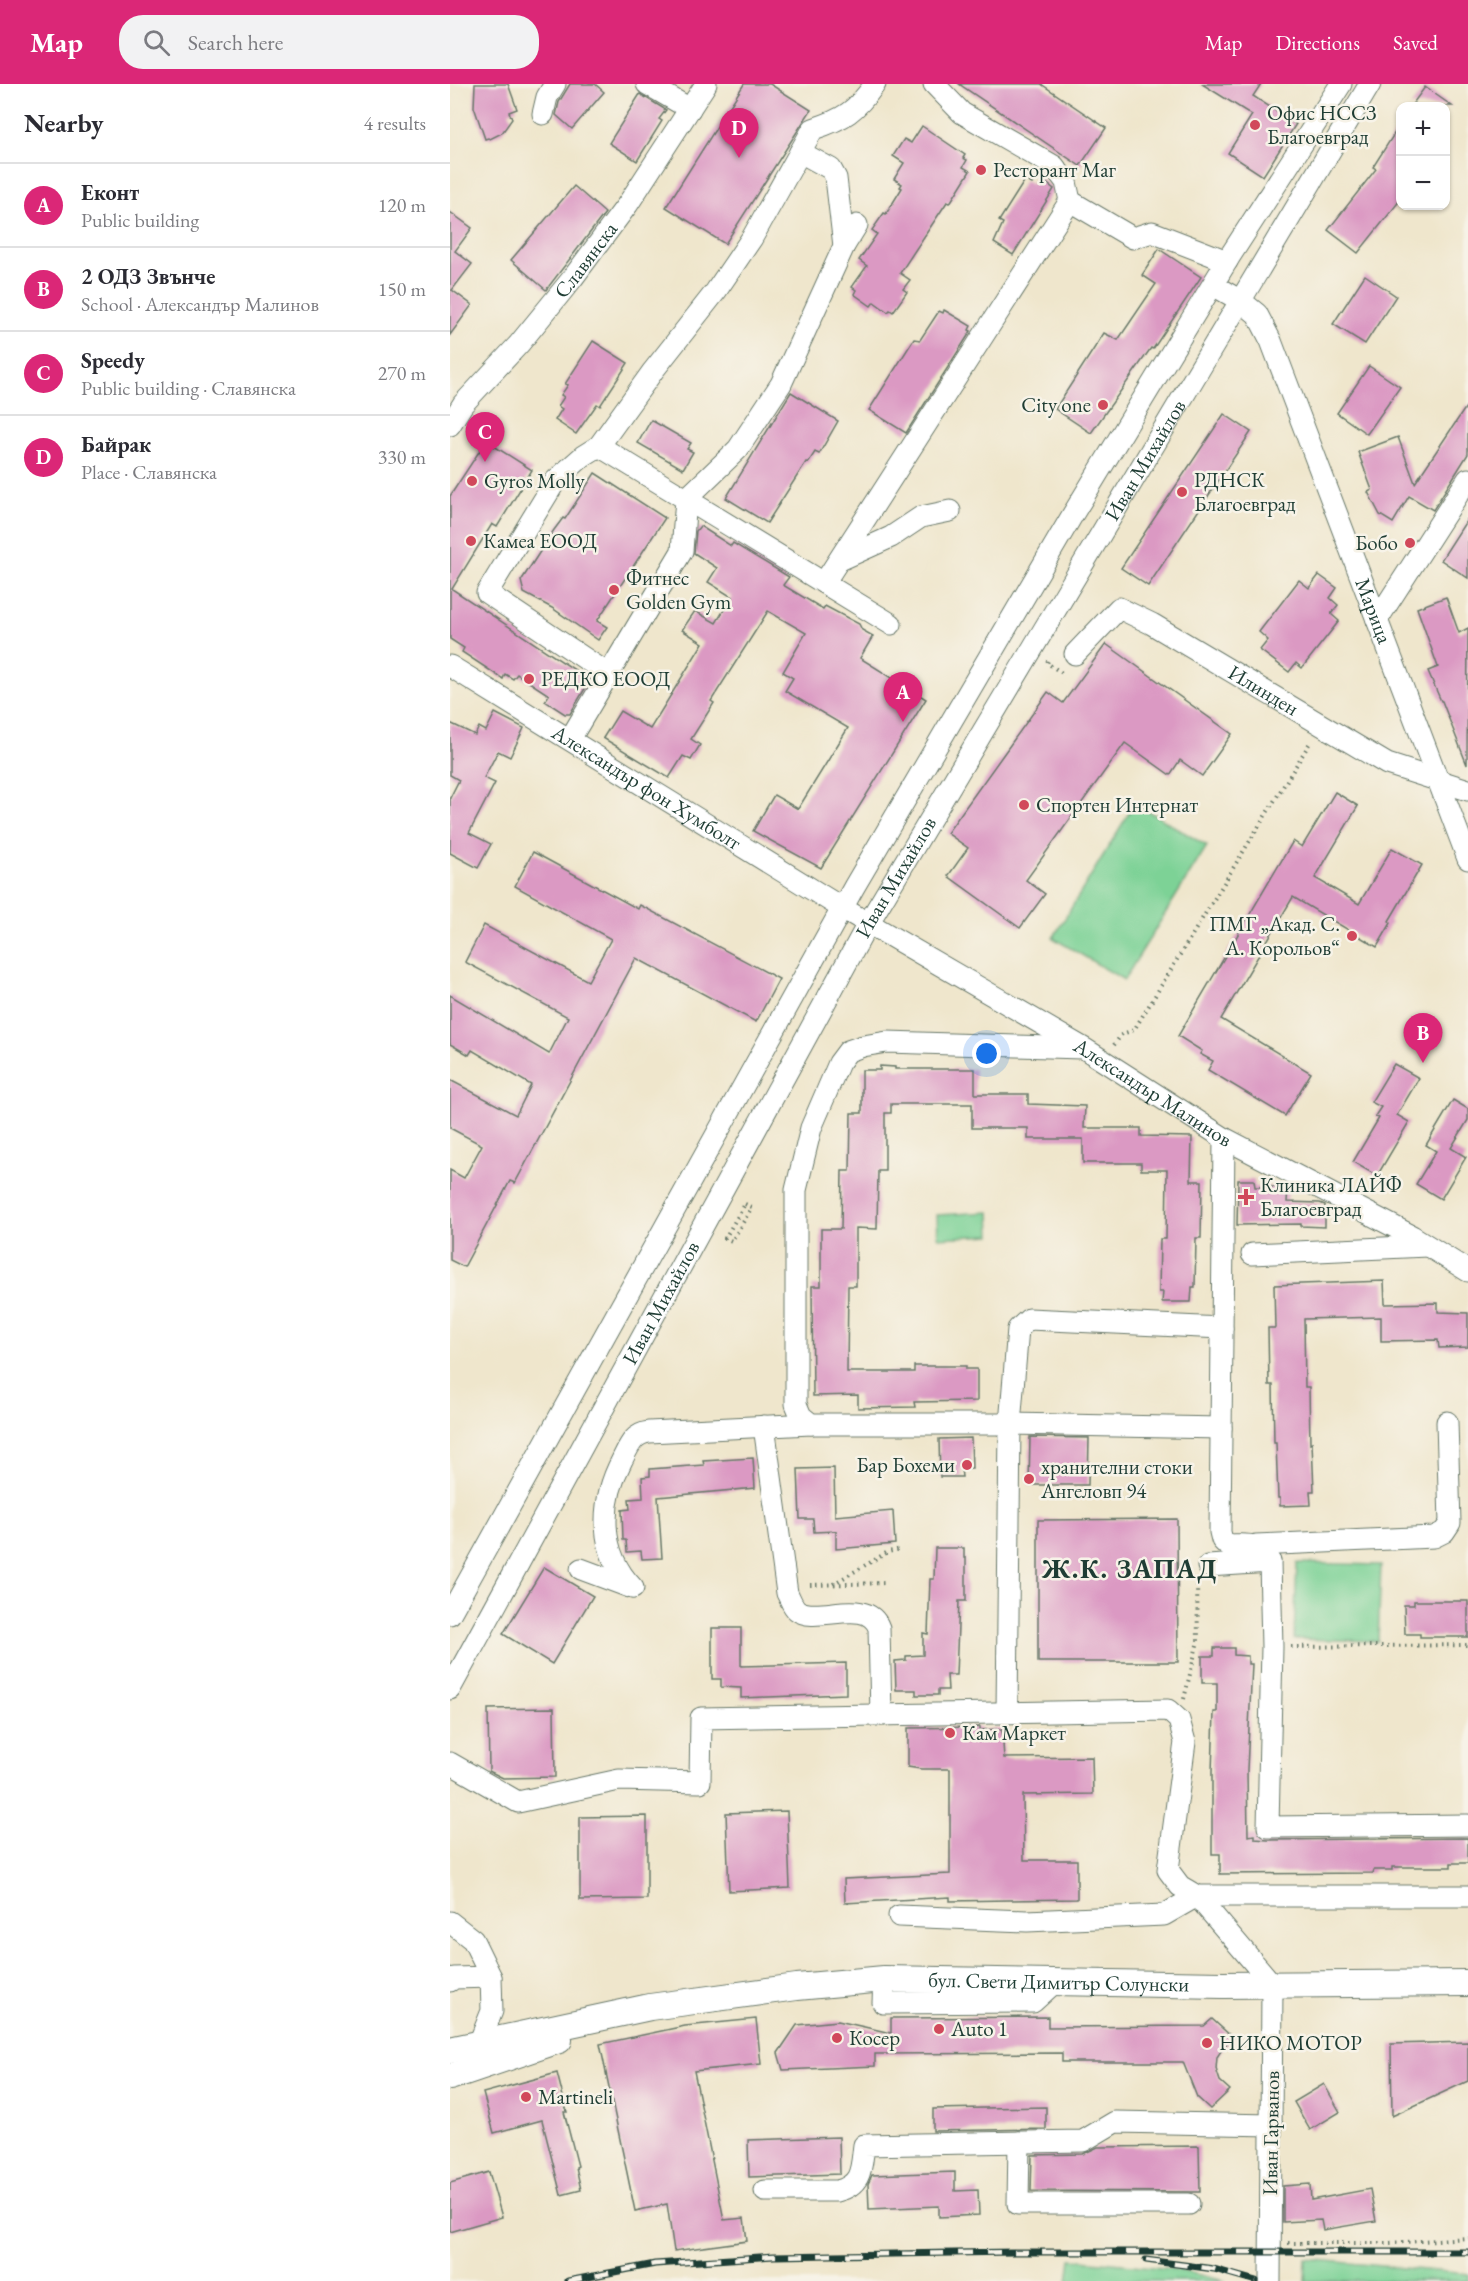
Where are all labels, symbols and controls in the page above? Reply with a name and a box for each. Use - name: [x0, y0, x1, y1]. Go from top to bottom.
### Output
- search box: [119, 15, 539, 69]
- text: Map: [30, 24, 83, 60]
- icon: search: [140, 26, 173, 59]
- text: Search here: [188, 28, 283, 57]
- text: Map: [1205, 29, 1242, 56]
- text: Directions: [1275, 29, 1360, 56]
- text: Saved: [1393, 29, 1438, 56]
- place label: Офис НССЗ Благоевград: [1267, 99, 1377, 150]
- map controls: [1396, 102, 1450, 210]
- button: +: [1396, 102, 1450, 156]
- text: Nearby: [24, 106, 104, 140]
- pin: D: [720, 109, 758, 158]
- text: 4 results: [363, 110, 426, 136]
- marker: Офис НССЗ Благоевград: [1248, 118, 1262, 132]
- place label: Ресторант Маг: [993, 156, 1117, 183]
- button: −: [1396, 156, 1450, 210]
- marker: Ресторант Маг: [974, 163, 988, 177]
- text: Еконт: [81, 178, 139, 207]
- text: A: [36, 192, 51, 218]
- text: 120 m: [378, 192, 426, 218]
- text: Public building: [81, 207, 199, 233]
- street label: Славянска: [548, 216, 623, 304]
- text: 2 ОДЗ Звънче: [81, 262, 215, 291]
- text: B: [37, 276, 50, 302]
- text: 150 m: [378, 276, 426, 302]
- text: School · Александър Малинов: [81, 291, 319, 317]
- text: Speedy: [81, 346, 145, 375]
- text: C: [36, 360, 51, 386]
- text: 270 m: [378, 360, 426, 386]
- text: Public building · Славянска: [81, 375, 296, 401]
- place label: City one: [1021, 391, 1091, 418]
- street label: Иван Михайлов: [1098, 394, 1191, 526]
- marker: City one: [1096, 398, 1110, 412]
- pin: C: [465, 412, 504, 462]
- text: Байрак: [81, 430, 151, 459]
- text: D: [36, 444, 51, 470]
- text: 330 m: [378, 444, 426, 470]
- text: Place · Славянска: [81, 459, 217, 485]
- place label: РДНСК Благоевград: [1194, 466, 1296, 517]
- place label: Gyros Molly: [484, 467, 586, 494]
- marker: Gyros Molly: [465, 474, 479, 488]
- marker: РДНСК Благоевград: [1175, 485, 1189, 499]
- place label: Камеа ЕООД: [483, 527, 597, 554]
- place label: Бобо: [1355, 529, 1398, 556]
- marker: Камеа ЕООД: [464, 534, 478, 548]
- marker: Бобо: [1403, 536, 1417, 550]
- place label: Фитнес Golden Gym: [626, 564, 731, 615]
- street label: Марица: [1349, 574, 1399, 648]
- marker: Фитнес Golden Gym: [607, 583, 621, 597]
- street label: Илинден: [1223, 658, 1304, 721]
- place label: РЕДКО ЕООД: [541, 665, 671, 692]
- marker: РЕДКО ЕООД: [522, 672, 536, 686]
- pin: A: [884, 672, 922, 722]
- street label: Александър фон Хумболт: [546, 718, 747, 856]
- place label: Спортен Интернат: [1036, 791, 1199, 818]
- marker: Спортен Интернат: [1017, 798, 1031, 812]
- street label: Иван Михайлов: [849, 811, 942, 943]
- place label: ПМГ „Акад. С. А. Корольов“: [1209, 910, 1340, 961]
- marker: ПМГ „Акад. С. А. Корольов“: [1345, 929, 1359, 943]
- pin: B: [1404, 1014, 1442, 1063]
- street label: Александър Малинов: [1068, 1031, 1237, 1153]
- your location: [972, 1039, 1001, 1068]
- place label: Клиника ЛАЙФ Благоевград: [1260, 1171, 1402, 1222]
- marker: Клиника ЛАЙФ Благоевград: [1237, 1188, 1255, 1206]
- street label: Иван Михайлов: [616, 1236, 705, 1369]
- place label: Бар Бохеми: [856, 1451, 955, 1478]
- place label: хранителни стоки Ангеловп 94: [1040, 1453, 1193, 1504]
- marker: Бар Бохеми: [960, 1458, 974, 1472]
- marker: хранителни стоки Ангеловп 94: [1022, 1472, 1036, 1486]
- district label: Ж.К. ЗАПАД: [1041, 1551, 1218, 1586]
- place label: Кам Маркет: [962, 1719, 1066, 1746]
- marker: Кам Маркет: [943, 1726, 957, 1740]
- street label: бул. Свети Димитър Солунски: [928, 1966, 1190, 1997]
- place label: Auto 1: [950, 2015, 1008, 2042]
- marker: Auto 1: [932, 2022, 946, 2036]
- place label: Косер: [849, 2024, 900, 2051]
- place label: НИКО МОТОР: [1219, 2029, 1362, 2056]
- marker: Косер: [830, 2031, 844, 2045]
- marker: НИКО МОТОР: [1200, 2036, 1214, 2050]
- street label: Иван Гарванов: [1256, 2070, 1285, 2196]
- place label: Martineli: [538, 2083, 613, 2110]
- marker: Martineli: [519, 2090, 533, 2104]

